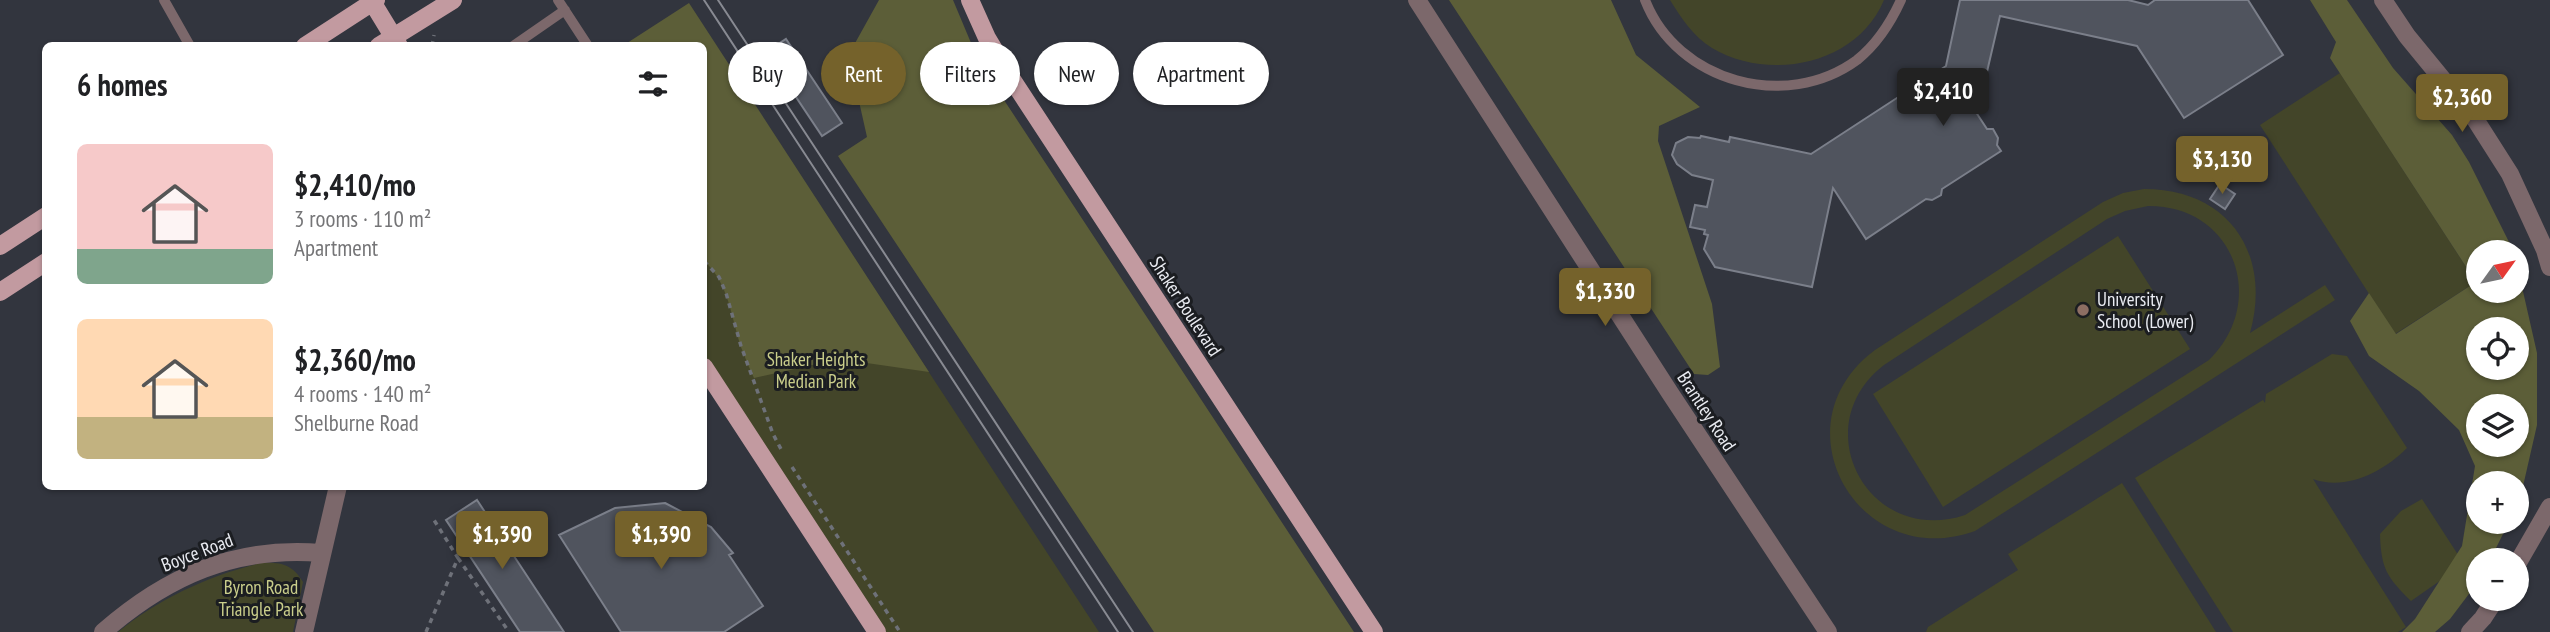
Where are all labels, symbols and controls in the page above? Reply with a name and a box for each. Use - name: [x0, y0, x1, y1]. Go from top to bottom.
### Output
- chip: Buy: [728, 42, 807, 105]
- chip: Rent: [821, 42, 906, 105]
- chip: Filters: [920, 42, 1020, 105]
- chip: New: [1034, 42, 1119, 105]
- chip: Apartment: [1133, 42, 1269, 105]
- text: 6 homes: [77, 65, 168, 104]
- icon: filters: [634, 65, 672, 103]
- pin: $2,410: [1886, 68, 2000, 128]
- pin: $2,360: [2405, 74, 2519, 134]
- text: $2,410: [1913, 76, 1973, 105]
- text: $2,360: [2432, 82, 2492, 111]
- pin: $3,130: [2165, 136, 2279, 196]
- text: $3,130: [2192, 144, 2252, 173]
- text: $2,410/mo: [294, 165, 416, 204]
- icon: home: [133, 172, 217, 256]
- text: 3 rooms · 110 m²: [294, 204, 431, 233]
- text: Apartment: [294, 233, 378, 262]
- north arrow: [2466, 240, 2529, 303]
- map controls: [2466, 240, 2529, 611]
- street label: Shaker Boulevard: [1145, 252, 1227, 360]
- pin: $1,330: [1548, 268, 1662, 328]
- text: $1,330: [1575, 276, 1635, 305]
- place label: University School (Lower): [2097, 287, 2194, 333]
- marker: University School (Lower): [2075, 302, 2091, 318]
- button: locate: [2466, 317, 2529, 380]
- text: $2,360/mo: [294, 340, 416, 379]
- icon: home: [133, 347, 217, 431]
- park label: Shaker Heights Median Park: [767, 347, 865, 393]
- street label: Brantley Road: [1672, 367, 1742, 455]
- text: 4 rooms · 140 m²: [294, 379, 431, 408]
- button: layers: [2466, 394, 2529, 457]
- text: Shelburne Road: [294, 408, 419, 437]
- button: +: [2466, 471, 2529, 534]
- pin: $1,390: [445, 512, 559, 571]
- pin: $1,390: [604, 512, 718, 571]
- text: $1,390: [472, 519, 532, 548]
- text: $1,390: [631, 519, 691, 548]
- street label: Boyce Road: [158, 527, 236, 577]
- button: −: [2466, 548, 2529, 611]
- park label: Byron Road Triangle Park: [219, 575, 304, 621]

